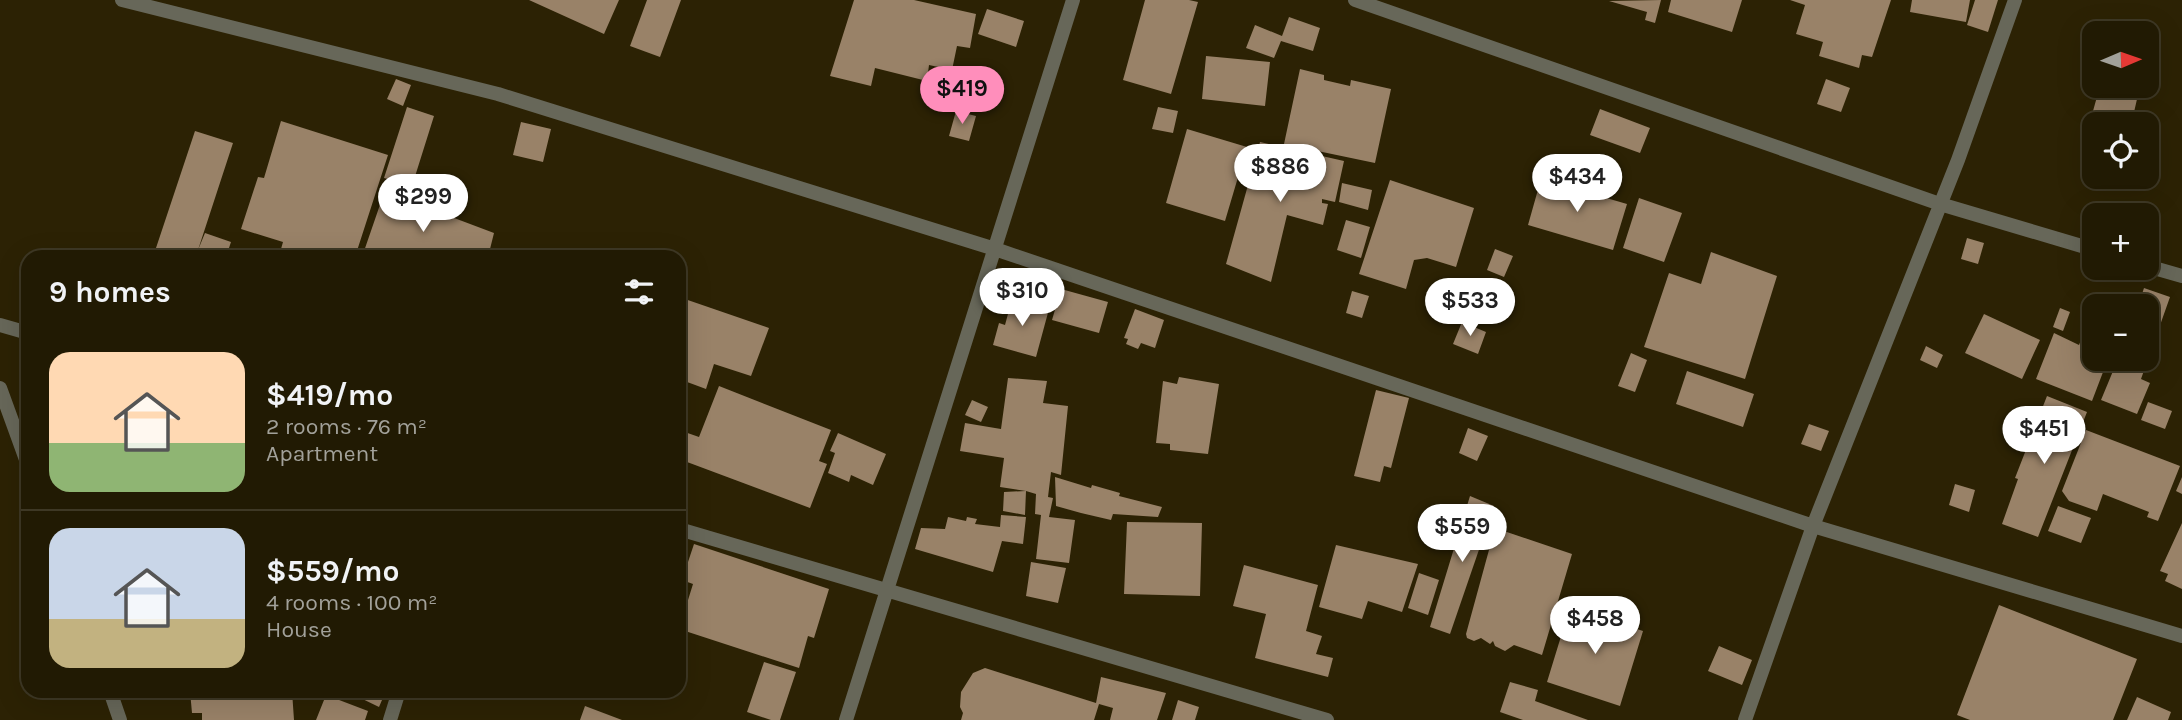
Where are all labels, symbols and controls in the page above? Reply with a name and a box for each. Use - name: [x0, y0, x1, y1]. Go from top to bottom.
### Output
- north arrow: [2082, 21, 2160, 98]
- map controls: [2082, 21, 2159, 371]
- pin: $419: [921, 66, 1003, 126]
- text: $419: [936, 75, 988, 102]
- button: locate: [2082, 112, 2159, 189]
- pin: $886: [1239, 144, 1321, 204]
- text: $886: [1250, 153, 1310, 180]
- pin: $434: [1536, 154, 1618, 214]
- text: $434: [1548, 163, 1606, 190]
- pin: $299: [382, 174, 464, 234]
- text: $299: [394, 183, 452, 210]
- button: +: [2082, 203, 2159, 280]
- pin: $310: [981, 268, 1063, 328]
- icon: filters: [620, 273, 658, 311]
- text: 9 homes: [49, 274, 171, 310]
- text: $310: [996, 277, 1048, 304]
- pin: $533: [1429, 278, 1511, 338]
- text: $533: [1441, 287, 1499, 314]
- button: −: [2082, 294, 2159, 371]
- text: $419/mo: [266, 377, 393, 413]
- icon: home: [105, 380, 189, 464]
- pin: $451: [2003, 406, 2085, 466]
- text: 2 rooms · 76 m²: [266, 413, 427, 440]
- text: $451: [2018, 415, 2070, 442]
- text: Apartment: [266, 440, 378, 467]
- pin: $559: [1421, 504, 1503, 564]
- text: $559: [1434, 513, 1490, 540]
- text: $559/mo: [266, 553, 400, 589]
- icon: home: [105, 556, 189, 640]
- text: 4 rooms · 100 m²: [266, 589, 438, 616]
- pin: $458: [1554, 596, 1636, 656]
- text: $458: [1566, 605, 1624, 632]
- text: House: [266, 616, 332, 643]

